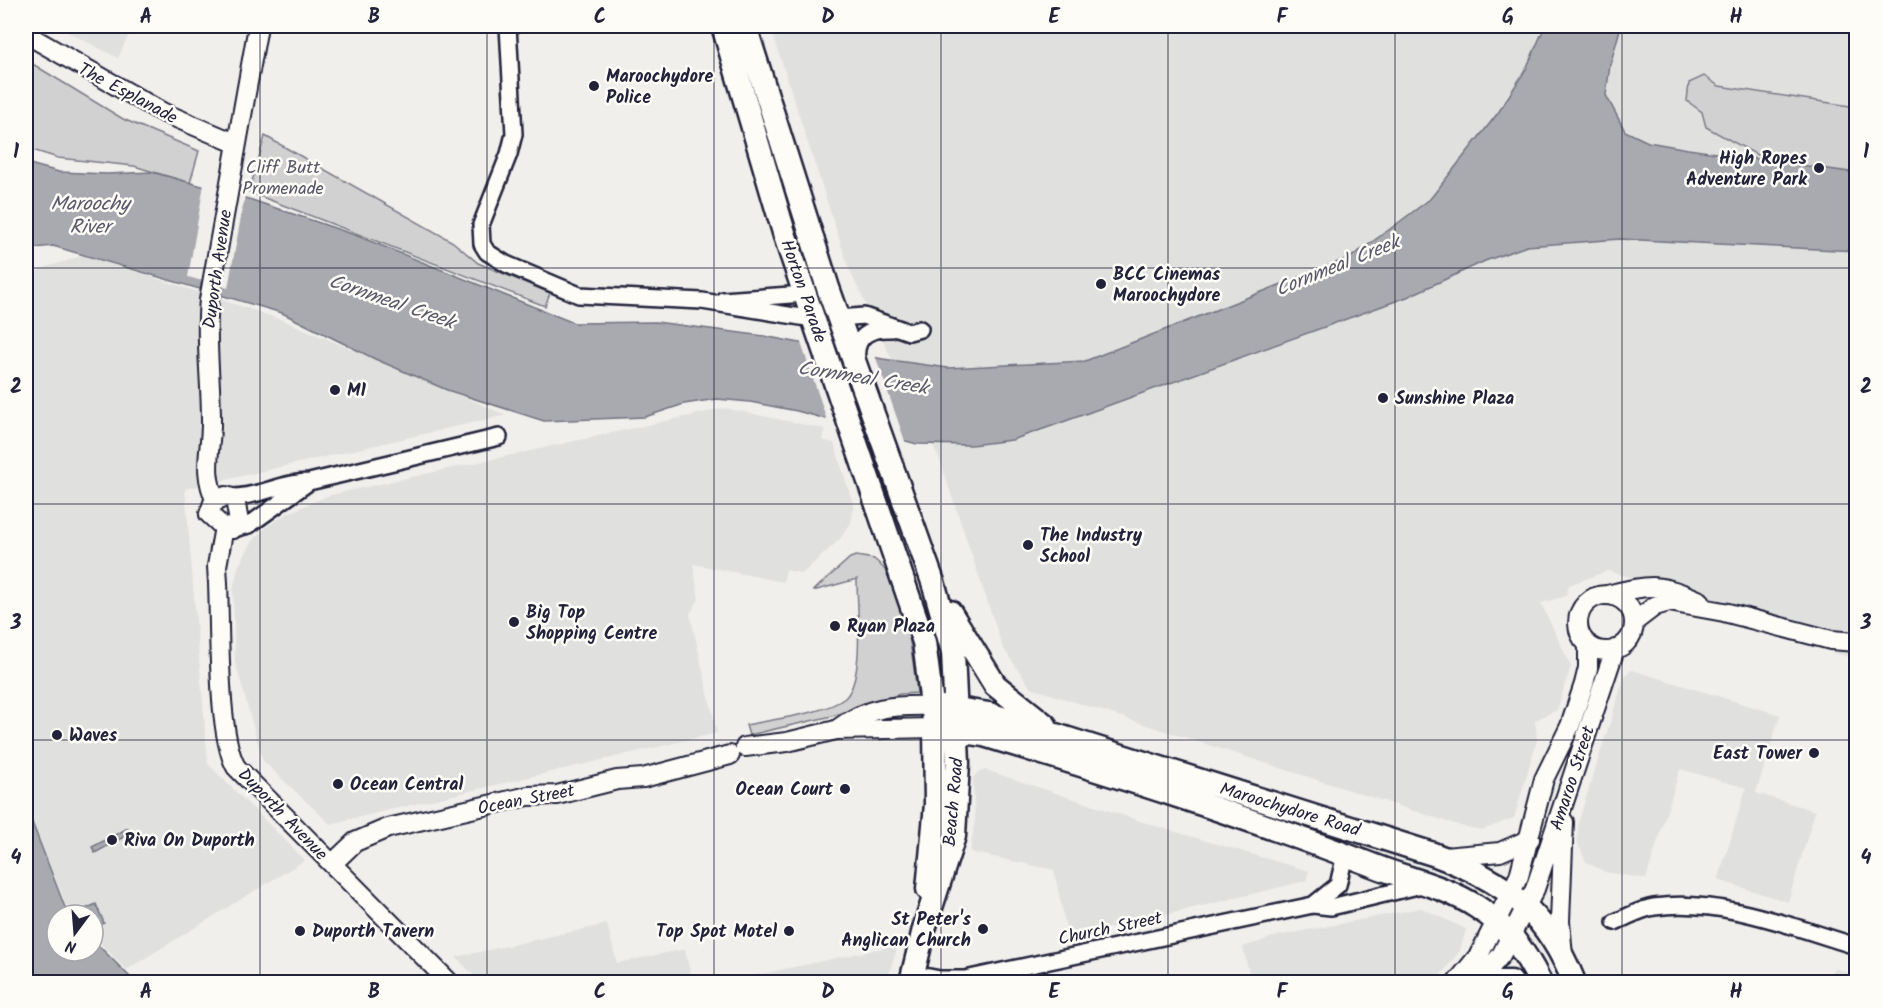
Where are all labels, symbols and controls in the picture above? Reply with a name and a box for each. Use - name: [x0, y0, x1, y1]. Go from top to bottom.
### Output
- text: A: [140, 2, 152, 34]
- text: B: [368, 2, 380, 34]
- text: C: [594, 2, 606, 34]
- text: D: [821, 2, 835, 34]
- text: E: [1048, 2, 1060, 34]
- text: F: [1277, 2, 1289, 34]
- text: G: [1502, 2, 1514, 34]
- text: H: [1729, 2, 1743, 34]
- street label: The Esplanade: [72, 56, 182, 133]
- place label: Maroochydore Police: [606, 63, 713, 113]
- marker: Maroochydore Police: [587, 79, 601, 93]
- text: 1: [13, 137, 19, 169]
- text: 1: [1863, 137, 1869, 169]
- place label: High Ropes Adventure Park: [1686, 145, 1808, 195]
- park label: Cliff Butt Promenade: [242, 154, 324, 204]
- marker: High Ropes Adventure Park: [1812, 161, 1826, 175]
- water label: Maroochy River: [51, 189, 132, 244]
- street label: Duporth Avenue: [196, 208, 241, 331]
- water label: Cornmeal Creek: [1271, 226, 1407, 306]
- street label: Horton Parade: [771, 236, 834, 347]
- place label: BCC Cinemas Maroochydore: [1113, 261, 1221, 311]
- water label: Cornmeal Creek: [324, 266, 461, 340]
- marker: BCC Cinemas Maroochydore: [1094, 277, 1108, 291]
- water label: Cornmeal Creek: [795, 353, 933, 405]
- text: 2: [10, 372, 22, 404]
- text: 2: [1860, 372, 1872, 404]
- place label: M1: [347, 377, 367, 406]
- marker: M1: [328, 383, 342, 397]
- place label: Sunshine Plaza: [1395, 385, 1514, 414]
- marker: Sunshine Plaza: [1376, 391, 1390, 405]
- place label: The Industry School: [1040, 522, 1143, 572]
- marker: The Industry School: [1021, 538, 1035, 552]
- place label: Big Top Shopping Centre: [526, 599, 657, 649]
- text: 3: [10, 608, 22, 640]
- text: 3: [1860, 608, 1872, 640]
- place label: Ryan Plaza: [847, 613, 935, 642]
- marker: Big Top Shopping Centre: [507, 615, 521, 629]
- marker: Ryan Plaza: [828, 619, 842, 633]
- street label: Amaroo Street: [1543, 721, 1604, 835]
- place label: Waves: [69, 722, 118, 751]
- marker: Waves: [50, 728, 64, 742]
- place label: East Tower: [1713, 740, 1803, 769]
- marker: East Tower: [1807, 746, 1821, 760]
- street label: Beach Road: [936, 756, 973, 848]
- street label: Duporth Avenue: [230, 762, 334, 868]
- place label: Ocean Central: [350, 771, 463, 800]
- street label: Maroochydore Road: [1216, 775, 1364, 846]
- place label: Ocean Court: [735, 776, 834, 805]
- marker: Ocean Central: [331, 777, 345, 791]
- street label: Ocean Street: [475, 777, 578, 824]
- marker: Ocean Court: [838, 782, 852, 796]
- place label: Riva On Duporth: [124, 827, 255, 856]
- marker: Riva On Duporth: [105, 833, 119, 847]
- text: 4: [11, 843, 22, 875]
- text: 4: [1861, 843, 1872, 875]
- north arrow: [45, 903, 105, 963]
- street label: Church Street: [1056, 904, 1166, 955]
- place label: St Peter's Anglican Church: [841, 906, 972, 956]
- place label: Duporth Tavern: [312, 918, 434, 947]
- place label: Top Spot Motel: [656, 918, 777, 947]
- marker: St Peter's Anglican Church: [976, 922, 990, 936]
- marker: Duporth Tavern: [293, 924, 307, 938]
- marker: Top Spot Motel: [782, 924, 796, 938]
- text: N: [63, 933, 80, 959]
- text: A: [140, 977, 152, 1008]
- text: B: [368, 977, 380, 1008]
- text: C: [594, 977, 606, 1008]
- text: D: [821, 977, 835, 1008]
- text: E: [1048, 977, 1060, 1008]
- text: F: [1277, 977, 1289, 1008]
- text: G: [1502, 977, 1514, 1008]
- text: H: [1729, 977, 1743, 1008]

